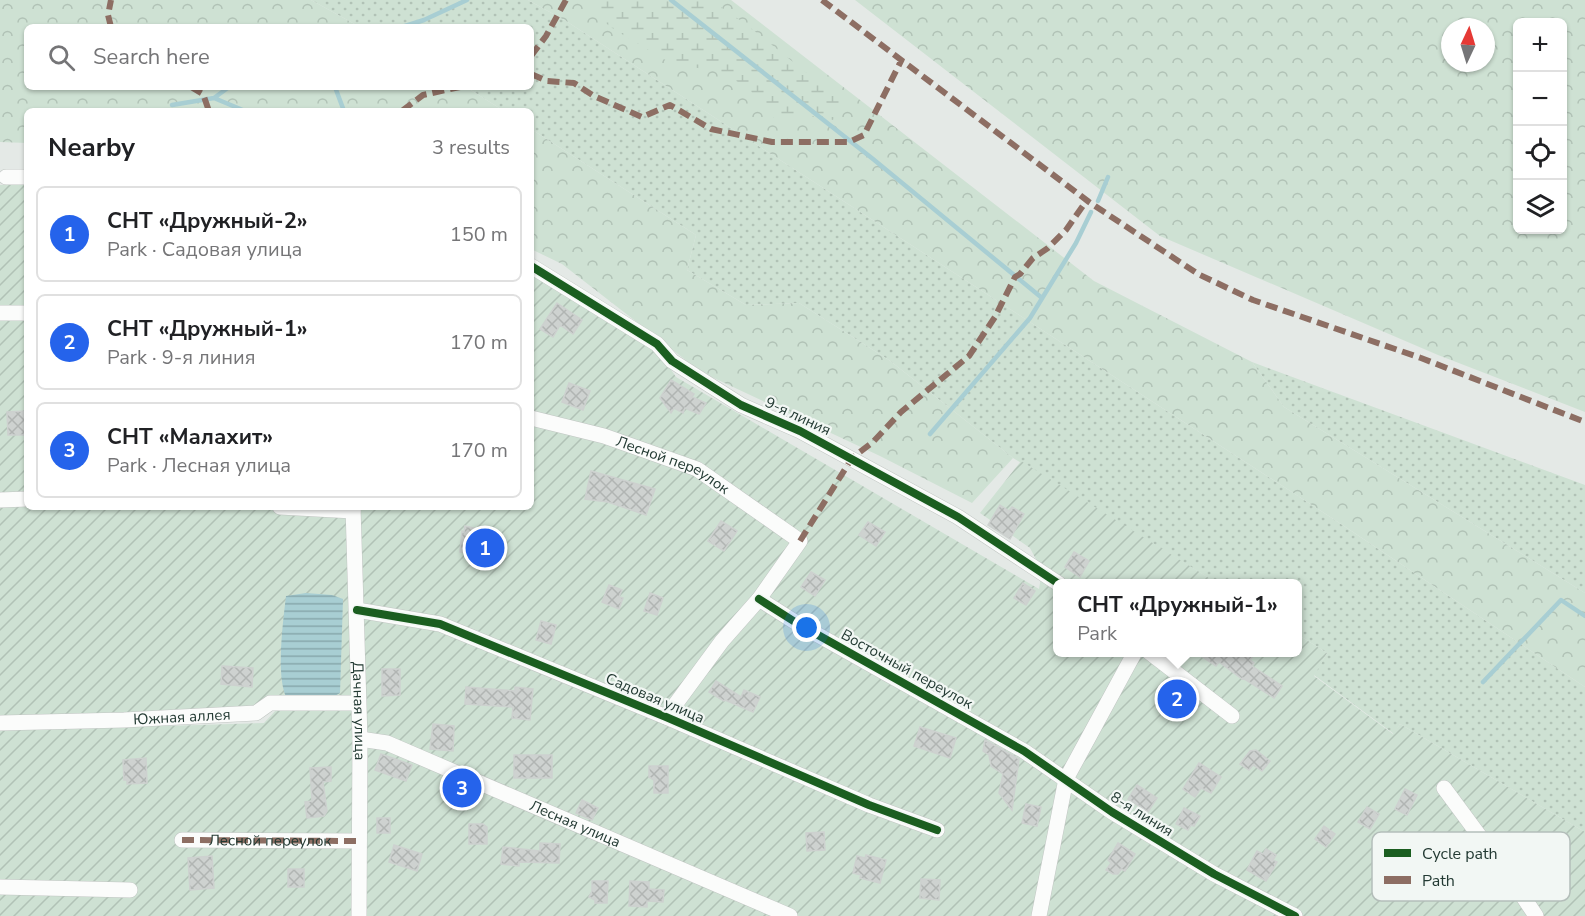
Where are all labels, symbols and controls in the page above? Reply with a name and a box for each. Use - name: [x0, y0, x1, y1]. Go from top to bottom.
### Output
- north arrow: [1441, 18, 1495, 72]
- map controls: [1513, 18, 1567, 234]
- button: +: [1513, 18, 1567, 72]
- search box: [24, 24, 534, 90]
- icon: search: [45, 41, 78, 74]
- text: Search here: [93, 42, 210, 72]
- button: −: [1513, 72, 1567, 126]
- button: locate: [1513, 126, 1567, 180]
- text: Nearby: [48, 130, 135, 165]
- text: 3 results: [432, 134, 510, 161]
- button: layers: [1513, 180, 1567, 234]
- text: СНТ «Дружный-2»: [107, 206, 308, 236]
- text: 1: [64, 221, 76, 248]
- text: 150 m: [450, 221, 508, 248]
- text: Park · Садовая улица: [107, 236, 302, 263]
- text: СНТ «Дружный-1»: [107, 314, 308, 344]
- text: 2: [64, 329, 76, 356]
- text: 170 m: [450, 329, 508, 356]
- text: Park · 9-я линия: [107, 344, 256, 371]
- street label: 9-я линия: [762, 392, 834, 440]
- text: СНТ «Малахит»: [107, 422, 273, 452]
- street label: Лесной переулок: [613, 431, 734, 499]
- text: 3: [64, 437, 76, 464]
- text: 170 m: [450, 437, 508, 464]
- text: Park · Лесная улица: [107, 452, 291, 479]
- pin: 1: [466, 526, 504, 570]
- popup: [1053, 579, 1302, 657]
- text: СНТ «Дружный-1»: [1077, 590, 1278, 620]
- your location: [792, 613, 821, 642]
- text: Park: [1077, 620, 1117, 647]
- street label: Восточный переулок: [838, 624, 977, 714]
- street label: Дачная улица: [348, 661, 370, 760]
- street label: Садовая улица: [603, 668, 707, 728]
- pin: 2: [1158, 676, 1196, 722]
- street label: Южная аллея: [133, 704, 231, 729]
- pin: 3: [442, 766, 482, 810]
- street label: 8-я линия: [1107, 787, 1177, 841]
- street label: Лесная улица: [527, 795, 624, 852]
- street label: Лесной переулок: [209, 830, 331, 851]
- legend: [1372, 832, 1570, 901]
- text: Cycle path: [1422, 843, 1498, 865]
- text: Path: [1422, 870, 1455, 892]

